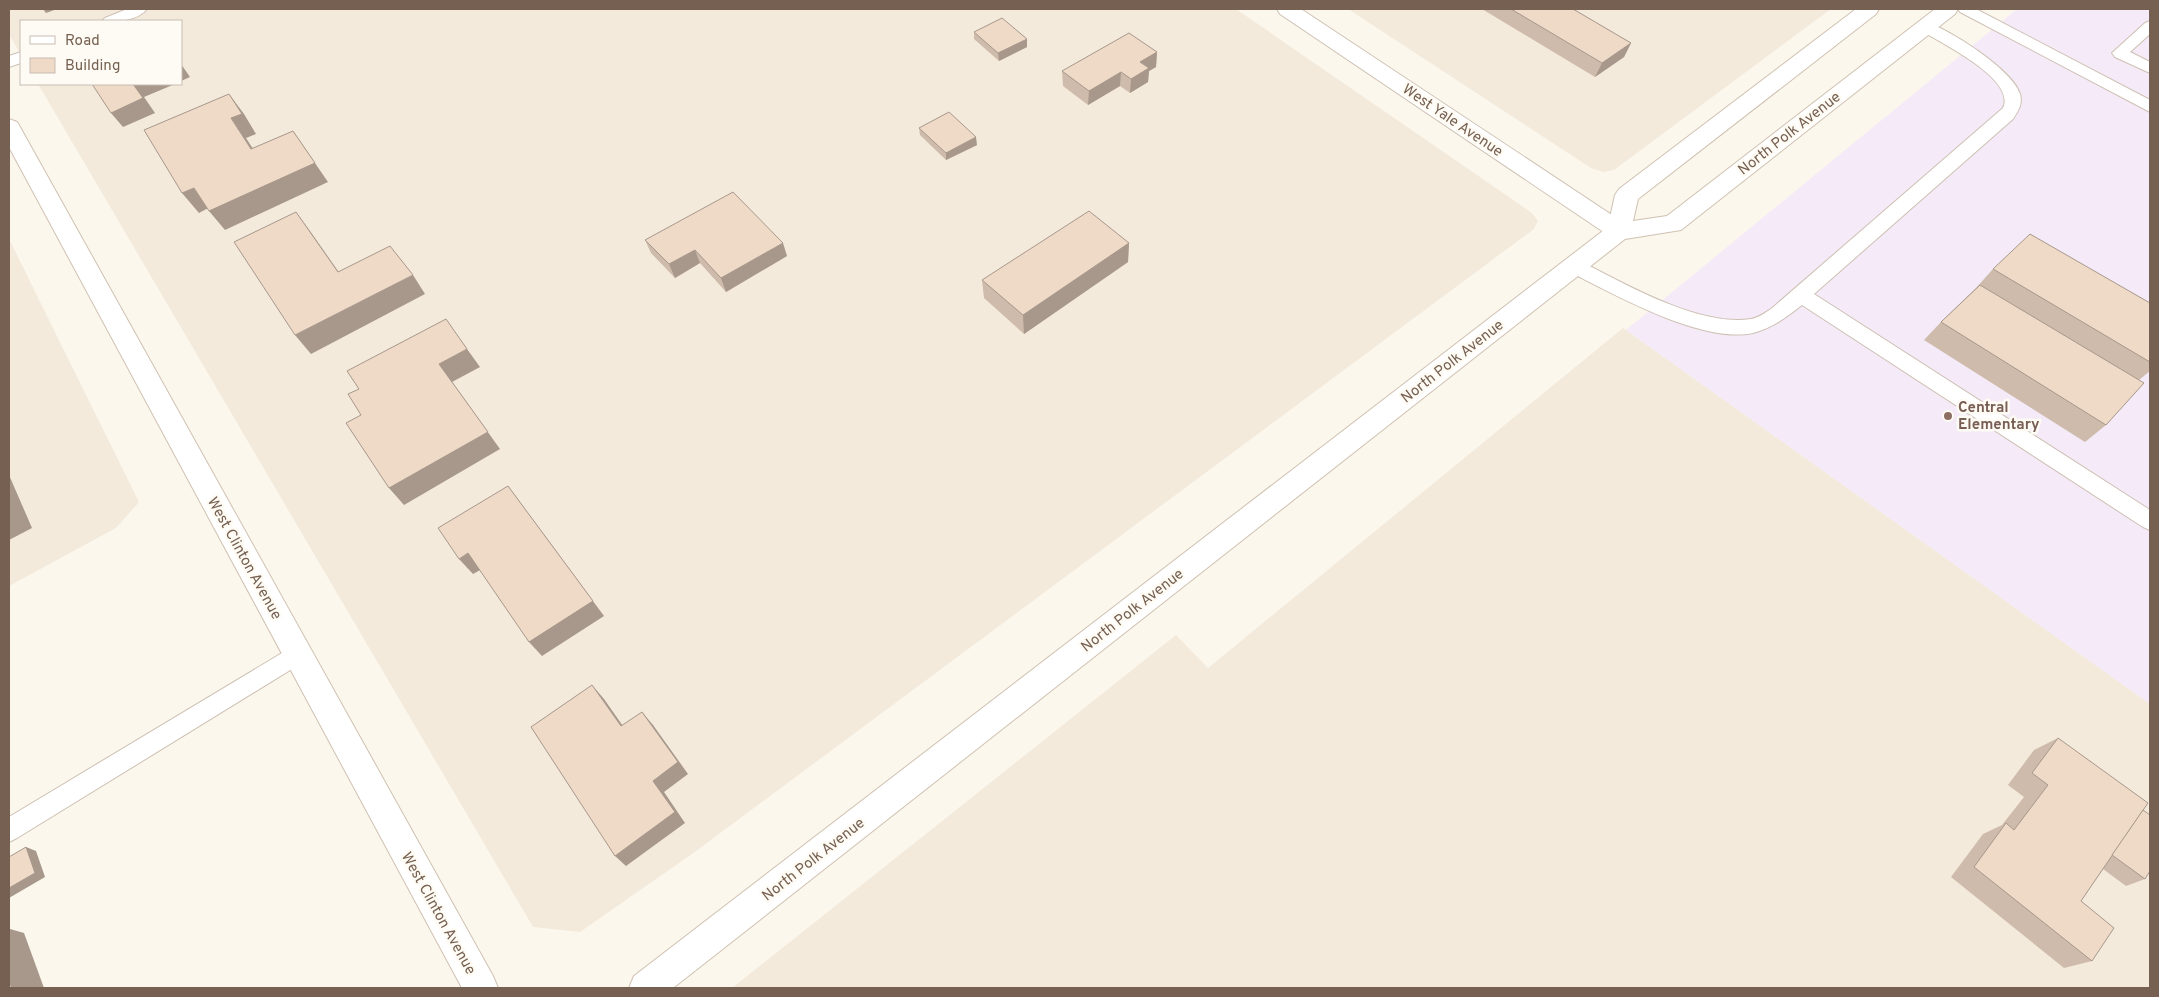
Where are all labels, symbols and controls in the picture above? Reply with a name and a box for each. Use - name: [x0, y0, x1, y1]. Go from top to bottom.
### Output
- legend: [20, 20, 182, 85]
- text: Road: [65, 32, 100, 51]
- text: Building: [65, 57, 120, 76]
- street label: West Yale Avenue: [1398, 81, 1506, 162]
- street label: North Polk Avenue: [1735, 88, 1845, 180]
- street label: North Polk Avenue: [1398, 316, 1508, 408]
- place label: Central Elementary: [1958, 399, 2040, 435]
- marker: Central Elementary: [1942, 410, 1954, 422]
- street label: West Clinton Avenue: [202, 494, 285, 623]
- street label: North Polk Avenue: [1078, 565, 1188, 657]
- street label: North Polk Avenue: [759, 814, 869, 906]
- street label: West Clinton Avenue: [396, 849, 479, 978]

